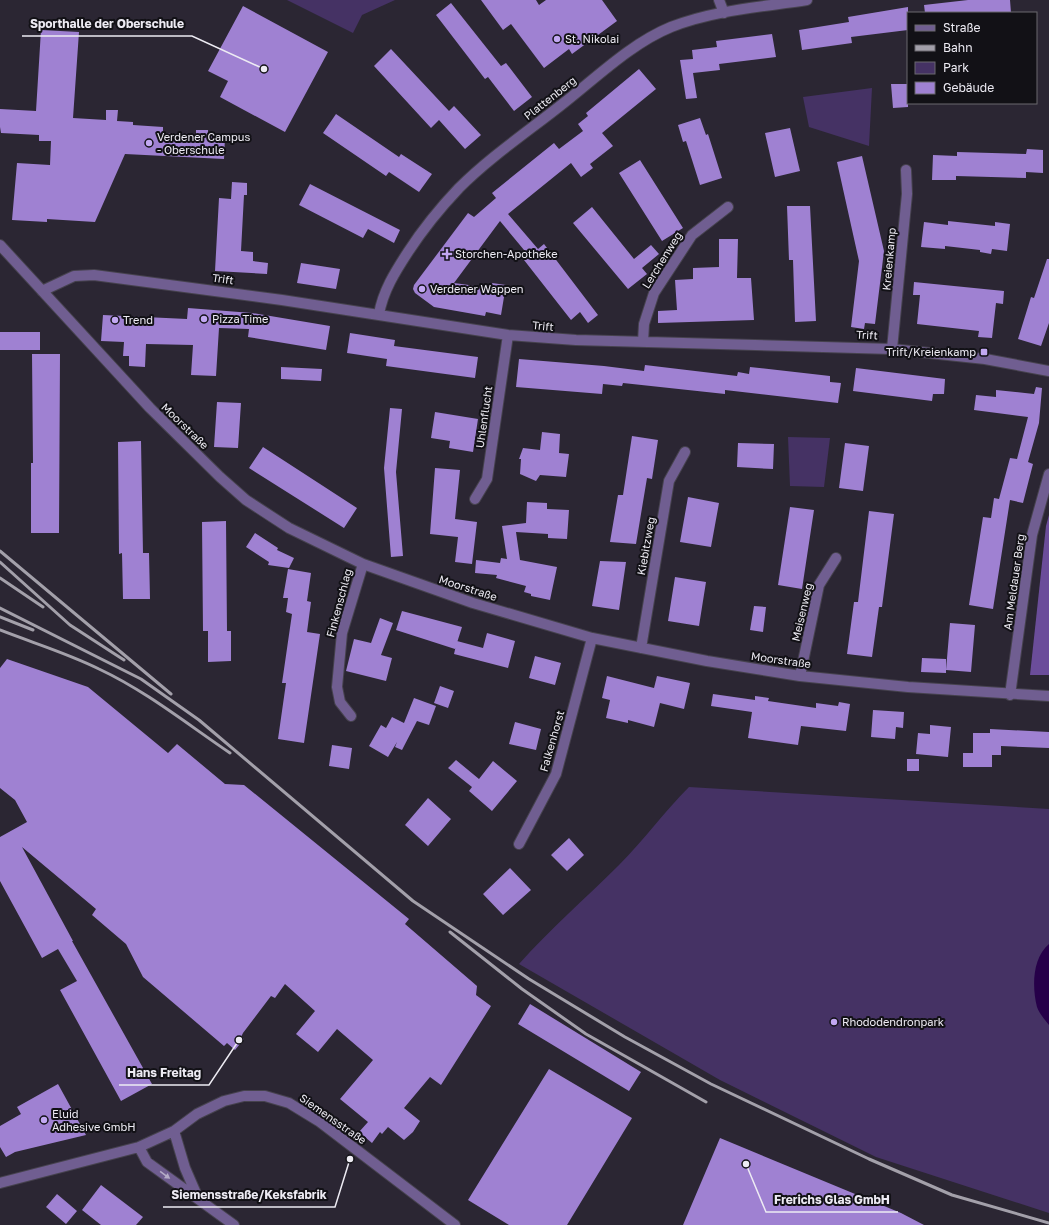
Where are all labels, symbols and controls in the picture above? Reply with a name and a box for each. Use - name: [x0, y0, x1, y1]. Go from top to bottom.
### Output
- callout: Sporthalle der Oberschule: [22, 12, 192, 36]
- legend: [907, 12, 1037, 104]
- text: Sporthalle der Oberschule: [30, 16, 184, 31]
- text: Straße: [943, 20, 981, 35]
- place label: St. Nikolai: [565, 32, 619, 45]
- marker: St. Nikolai: [552, 34, 562, 44]
- text: Bahn: [943, 40, 973, 55]
- text: Park: [943, 60, 969, 75]
- street label: Plattenberg: [521, 73, 578, 122]
- text: Gebäude: [943, 80, 994, 95]
- place label: Verdener Campus - Oberschule: [157, 130, 250, 156]
- marker: Verdener Campus - Oberschule: [144, 138, 154, 148]
- street label: Kreienkamp: [879, 227, 898, 291]
- street label: Lerchenweg: [639, 229, 684, 291]
- place label: Storchen-Apotheke: [455, 247, 558, 260]
- marker: Storchen-Apotheke: [442, 249, 452, 259]
- street label: Trift: [211, 271, 235, 286]
- place label: Verdener Wappen: [430, 282, 524, 295]
- marker: Verdener Wappen: [417, 284, 427, 294]
- place label: Pizza Time: [212, 312, 268, 325]
- place label: Trend: [123, 313, 153, 326]
- marker: Pizza Time: [199, 314, 209, 324]
- marker: Trend: [110, 315, 120, 325]
- street label: Trift: [532, 318, 554, 333]
- street label: Trift: [856, 327, 878, 342]
- place label: Trift/Kreienkamp: [886, 345, 976, 358]
- marker: Trift/Kreienkamp: [979, 347, 989, 357]
- street label: Uhlenflucht: [473, 385, 494, 449]
- street label: Moorstraße: [159, 400, 212, 451]
- street label: Kiebitzweg: [634, 516, 657, 576]
- street label: Am Meldauer Berg: [1000, 533, 1027, 631]
- street label: Finkenschlag: [323, 567, 354, 639]
- street label: Moorstraße: [437, 572, 499, 603]
- street label: Meisenweg: [788, 581, 815, 642]
- street label: Moorstraße: [750, 649, 812, 670]
- street label: Falkenhorst: [537, 709, 566, 773]
- place label: Rhododendronpark: [842, 1015, 944, 1028]
- marker: Rhododendronpark: [829, 1017, 839, 1027]
- callout: Hans Freitag: [119, 1061, 209, 1085]
- text: Hans Freitag: [127, 1065, 201, 1080]
- street label: Siemensstraße: [297, 1091, 369, 1146]
- place label: Eluid Adhesive GmbH: [52, 1107, 136, 1133]
- marker: Eluid Adhesive GmbH: [39, 1115, 49, 1125]
- one-way arrow: [160, 1171, 171, 1179]
- callout: Siemensstraße/Keksfabrik: [163, 1183, 335, 1207]
- text: Siemensstraße/Keksfabrik: [171, 1187, 327, 1202]
- callout: Frerichs Glas GmbH: [766, 1188, 898, 1212]
- text: Frerichs Glas GmbH: [774, 1192, 890, 1207]

